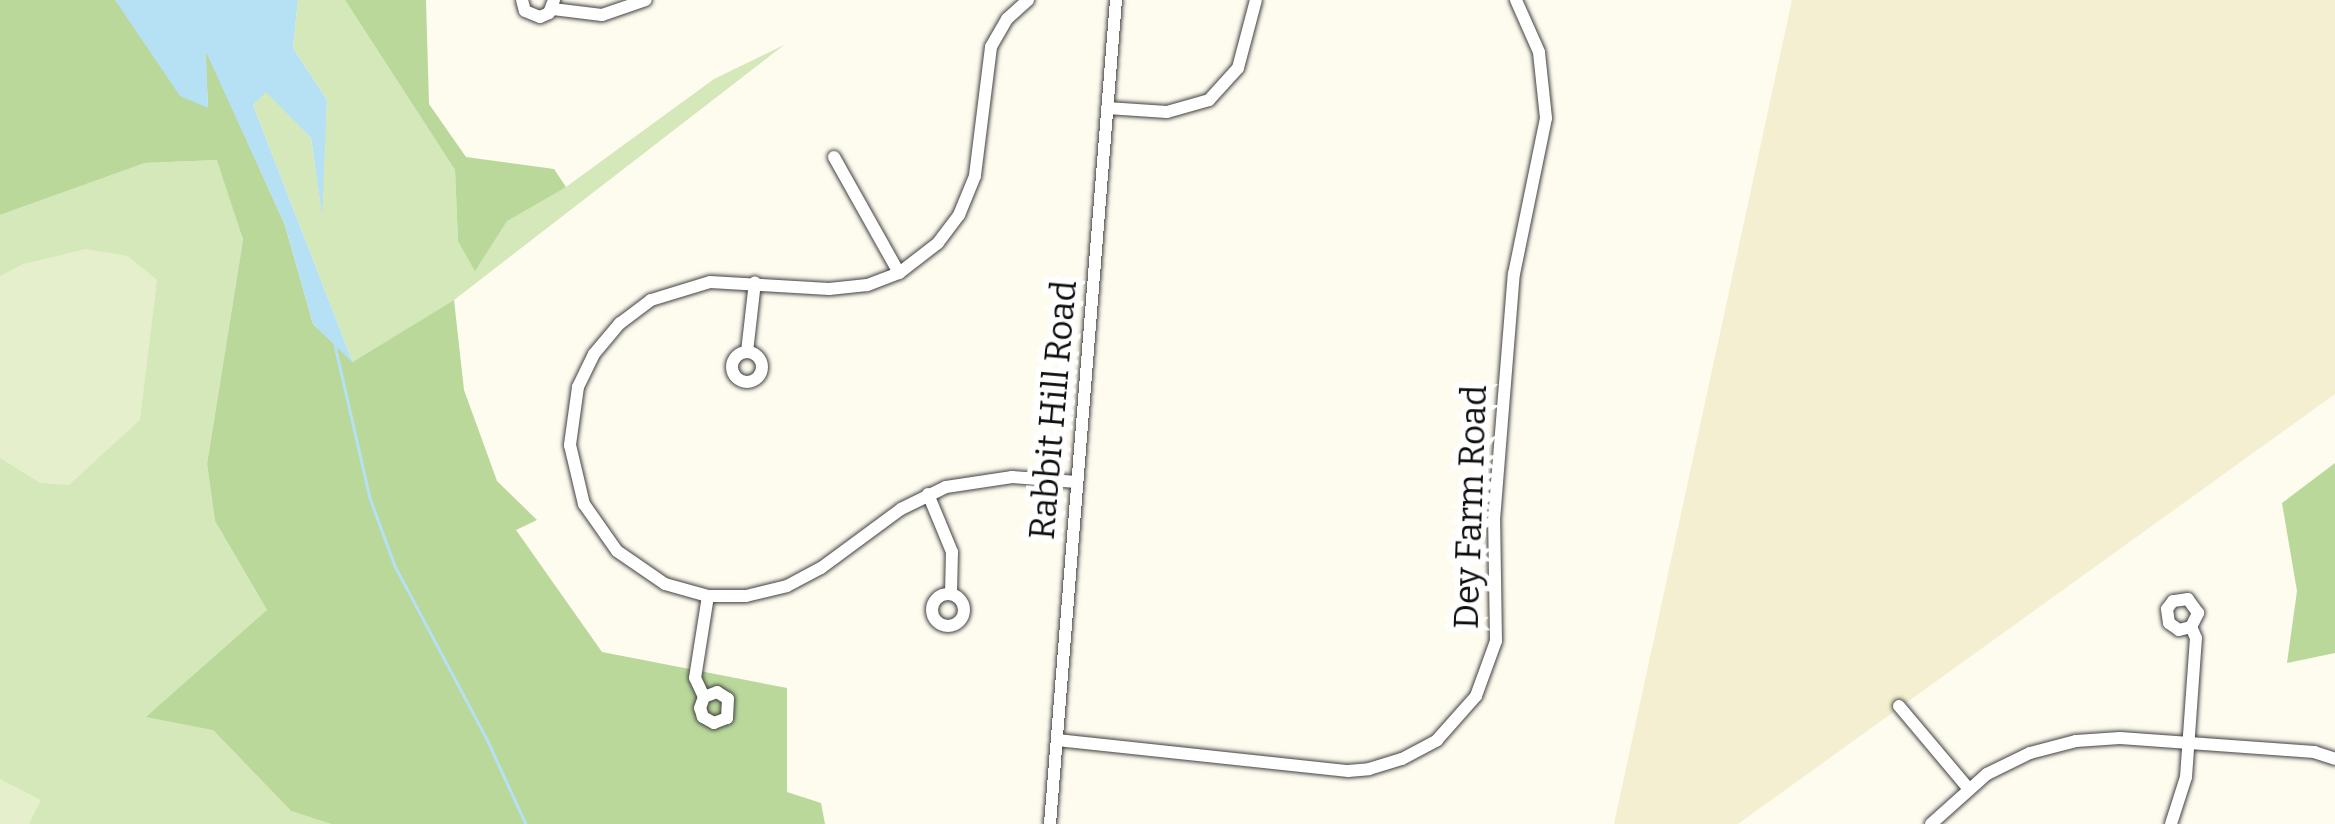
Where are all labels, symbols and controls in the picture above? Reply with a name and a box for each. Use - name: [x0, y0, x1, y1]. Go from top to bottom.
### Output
- street label: Rabbit Hill Road: [1021, 279, 1085, 541]
- street label: Dey Farm Road: [1445, 384, 1495, 630]

